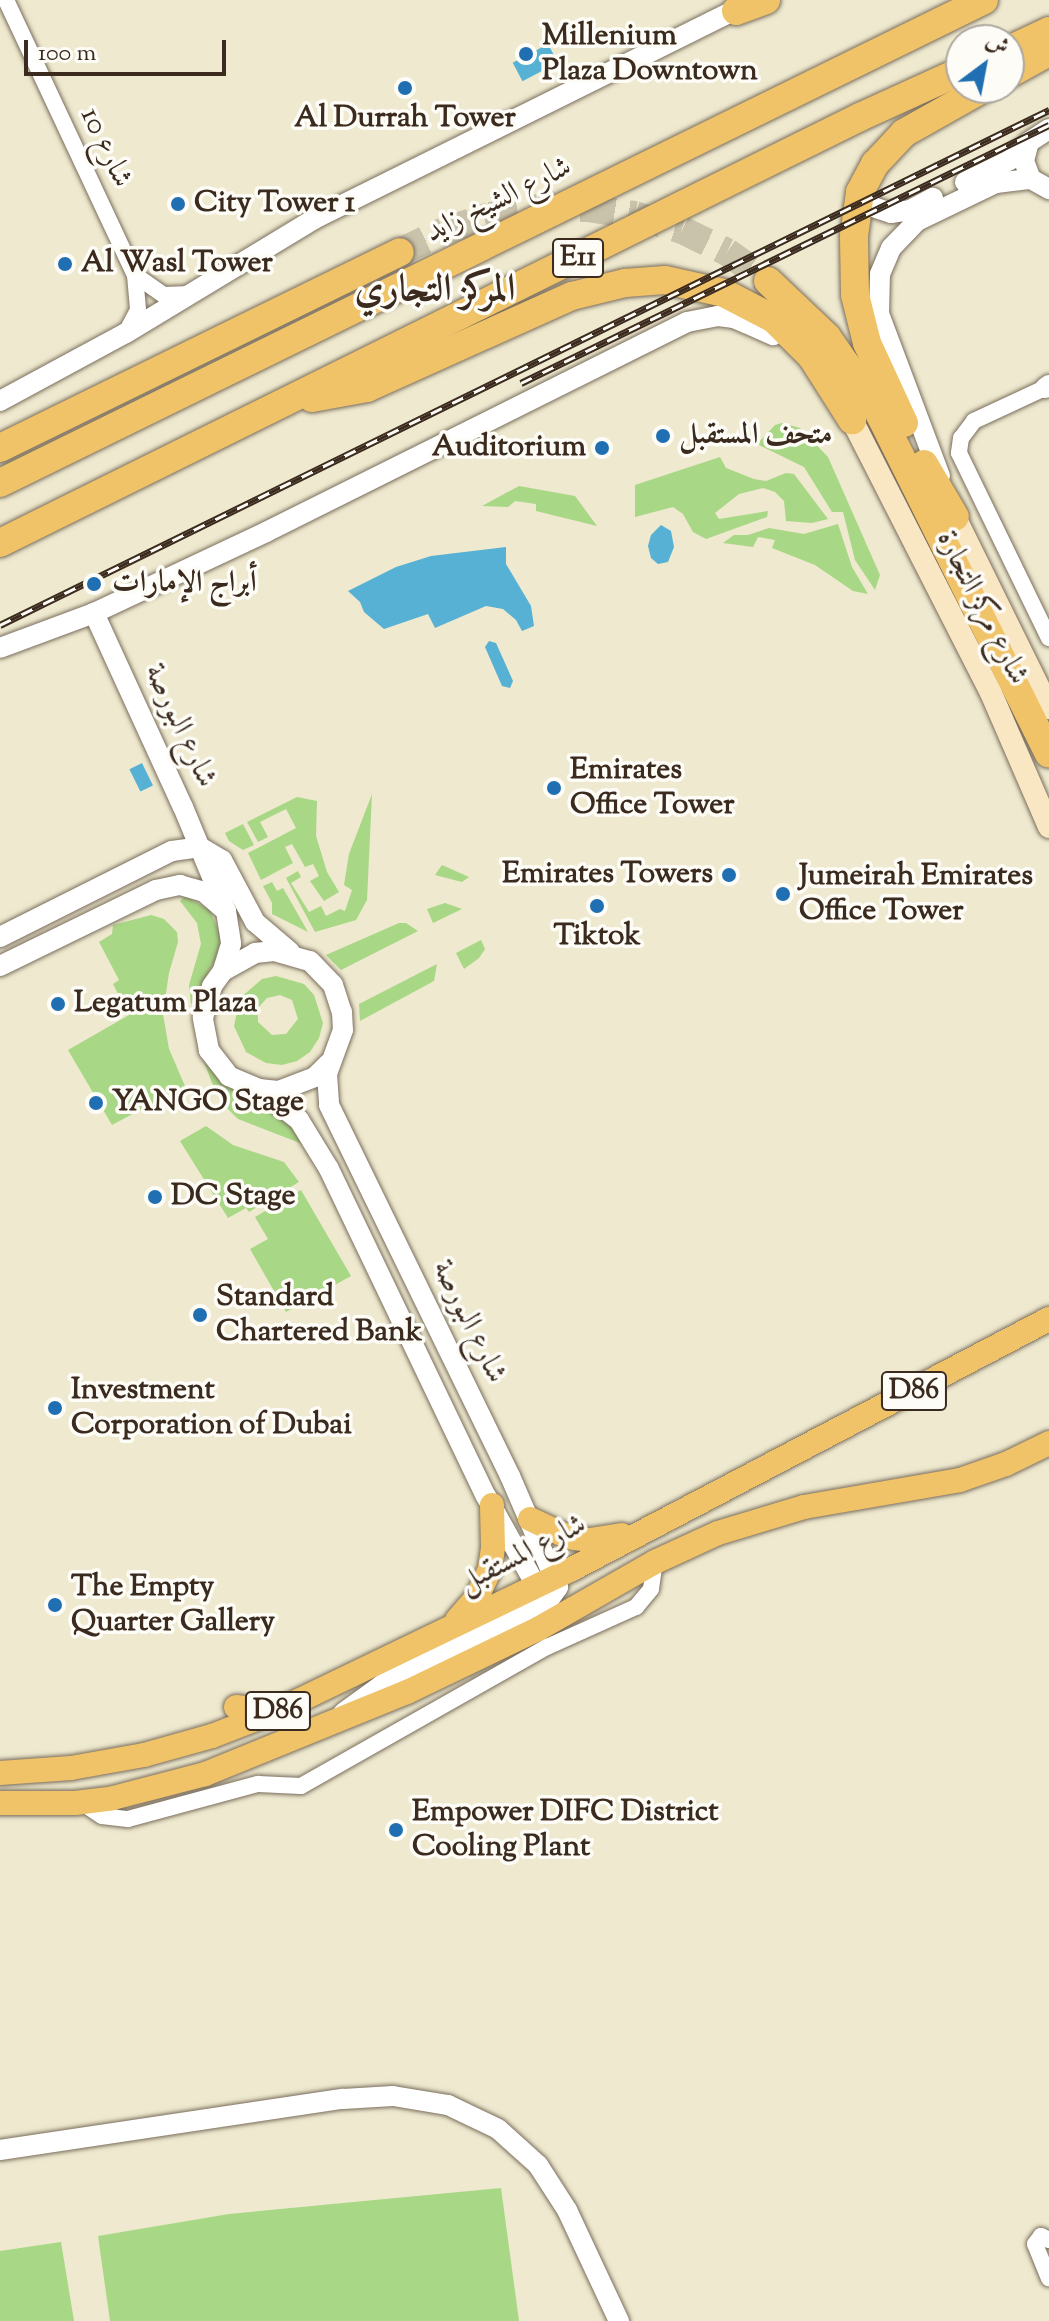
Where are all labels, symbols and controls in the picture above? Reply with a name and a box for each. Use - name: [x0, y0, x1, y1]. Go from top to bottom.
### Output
- place label: Millenium Plaza Downtown: [542, 19, 758, 90]
- scale bar: [28, 24, 230, 74]
- north arrow: [945, 24, 1025, 104]
- text: ش: [979, 26, 1014, 65]
- text: 100 m: [38, 37, 96, 71]
- marker: Millenium Plaza Downtown: [517, 45, 535, 63]
- marker: Al Durrah Tower: [396, 79, 414, 97]
- place label: Al Durrah Tower: [294, 101, 516, 137]
- street label: شارع 10: [71, 102, 139, 194]
- street label: شارع الشيخ زايد: [420, 150, 578, 252]
- place label: City Tower 1: [194, 186, 355, 222]
- marker: City Tower 1: [169, 195, 187, 213]
- road number: E11: [552, 234, 604, 282]
- place label: Al Wasl Tower: [81, 246, 273, 282]
- marker: Al Wasl Tower: [56, 255, 74, 273]
- district label: المركز التجاري: [354, 269, 516, 315]
- place label: متحف المستقبل: [679, 418, 832, 454]
- marker: متحف المستقبل: [654, 427, 672, 445]
- place label: Auditorium: [432, 430, 586, 466]
- marker: Auditorium: [593, 439, 611, 457]
- street label: شارع مركز التجارة: [927, 525, 1035, 691]
- place label: أبراج الإمارات: [112, 566, 257, 602]
- marker: أبراج الإمارات: [83, 573, 105, 595]
- street label: شارع البورصة: [135, 658, 223, 794]
- place label: Emirates Office Tower: [570, 753, 734, 824]
- marker: Emirates Office Tower: [545, 779, 563, 797]
- place label: Emirates Towers: [502, 857, 713, 893]
- place label: Jumeirah Emirates Office Tower: [799, 859, 1033, 930]
- marker: Emirates Towers: [720, 866, 738, 884]
- marker: Jumeirah Emirates Office Tower: [774, 885, 792, 903]
- marker: Tiktok: [588, 897, 606, 915]
- place label: Tiktok: [553, 919, 641, 955]
- place label: Legatum Plaza: [74, 986, 257, 1022]
- marker: Legatum Plaza: [49, 995, 67, 1013]
- place label: YANGO Stage: [112, 1085, 304, 1121]
- marker: YANGO Stage: [87, 1094, 105, 1112]
- place label: DC Stage: [171, 1179, 295, 1215]
- marker: DC Stage: [146, 1188, 164, 1206]
- street label: شارع البورصة: [423, 1255, 513, 1389]
- place label: Standard Chartered Bank: [216, 1280, 422, 1350]
- marker: Standard Chartered Bank: [191, 1306, 209, 1324]
- road number: D86: [880, 1367, 948, 1415]
- place label: Investment Corporation of Dubai: [71, 1373, 352, 1444]
- marker: Investment Corporation of Dubai: [46, 1399, 64, 1417]
- street label: شارع المستقبل: [453, 1508, 593, 1602]
- place label: The Empty Quarter Gallery: [71, 1570, 275, 1640]
- marker: The Empty Quarter Gallery: [46, 1596, 64, 1614]
- road number: D86: [244, 1687, 312, 1735]
- place label: Empower DIFC District Cooling Plant: [412, 1795, 718, 1866]
- marker: Empower DIFC District Cooling Plant: [387, 1821, 405, 1839]

